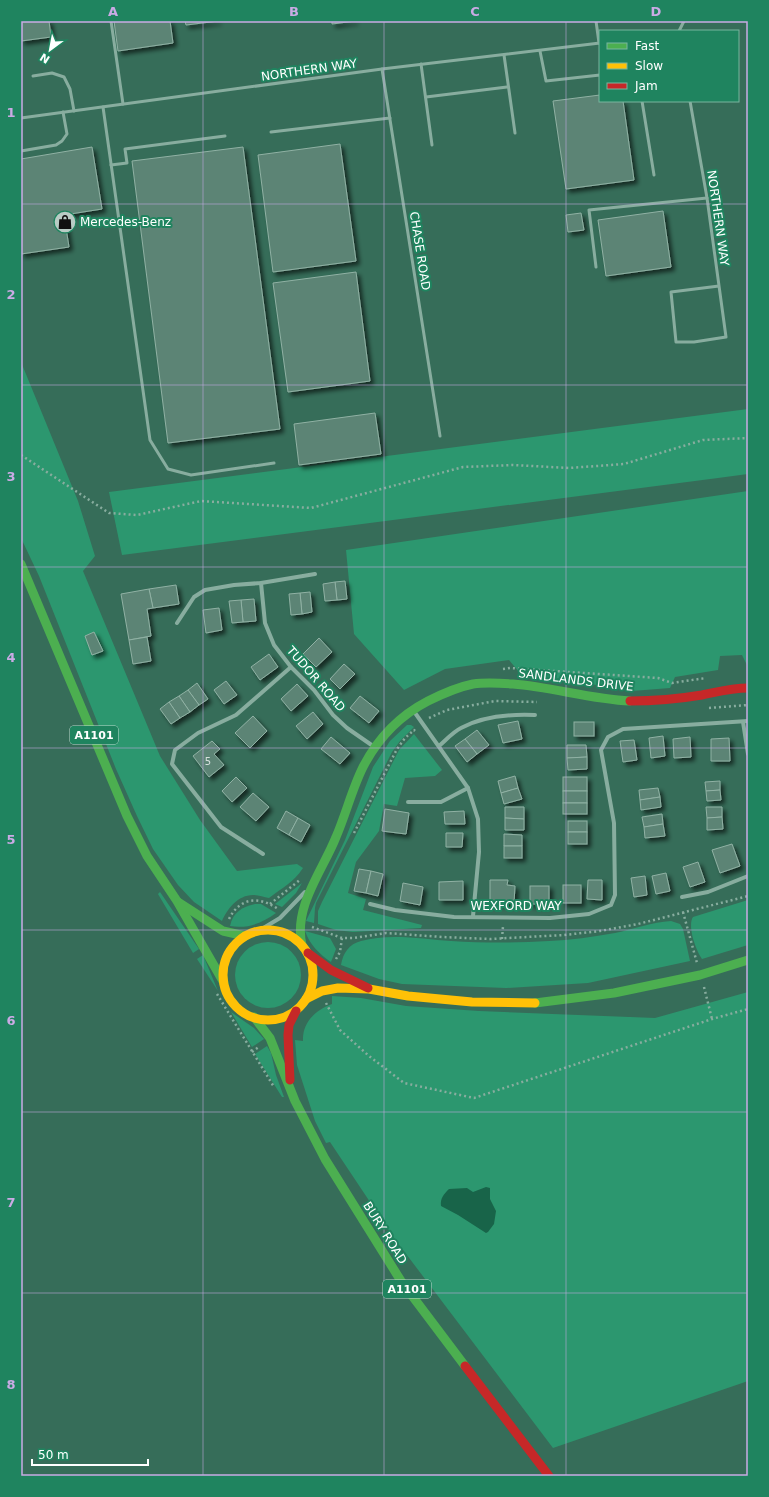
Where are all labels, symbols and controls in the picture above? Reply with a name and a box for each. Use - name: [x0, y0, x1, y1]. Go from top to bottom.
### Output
- text: A: [108, 4, 118, 19]
- text: B: [289, 4, 299, 19]
- text: C: [470, 4, 480, 19]
- text: D: [651, 4, 662, 19]
- north arrow: [30, 30, 70, 70]
- legend: [599, 30, 739, 102]
- text: Fast: [635, 39, 659, 53]
- text: N: [38, 50, 52, 66]
- street label: NORTHERN WAY: [260, 56, 359, 84]
- text: Slow: [635, 59, 663, 73]
- text: Jam: [634, 79, 658, 93]
- text: 1: [6, 105, 16, 120]
- street label: NORTHERN WAY: [704, 169, 732, 268]
- shop icon: Mercedes-Benz: [52, 209, 78, 235]
- street label: CHASE ROAD: [407, 211, 433, 291]
- place label: Mercedes-Benz: [80, 215, 171, 229]
- text: 2: [6, 287, 16, 302]
- text: 3: [6, 469, 16, 484]
- street label: TUDOR ROAD: [283, 643, 348, 715]
- text: 4: [6, 650, 16, 665]
- street label: SANDLANDS DRIVE: [518, 666, 634, 694]
- road number: A1101: [70, 726, 118, 744]
- house number: 5: [205, 756, 211, 767]
- text: 5: [6, 832, 16, 847]
- street label: WEXFORD WAY: [470, 899, 562, 913]
- text: 6: [6, 1013, 16, 1028]
- text: 7: [6, 1195, 16, 1210]
- street label: BURY ROAD: [360, 1199, 410, 1267]
- road number: A1101: [383, 1280, 431, 1298]
- text: 8: [6, 1377, 16, 1392]
- scale bar: [32, 1441, 148, 1467]
- text: 50 m: [38, 1448, 69, 1462]

